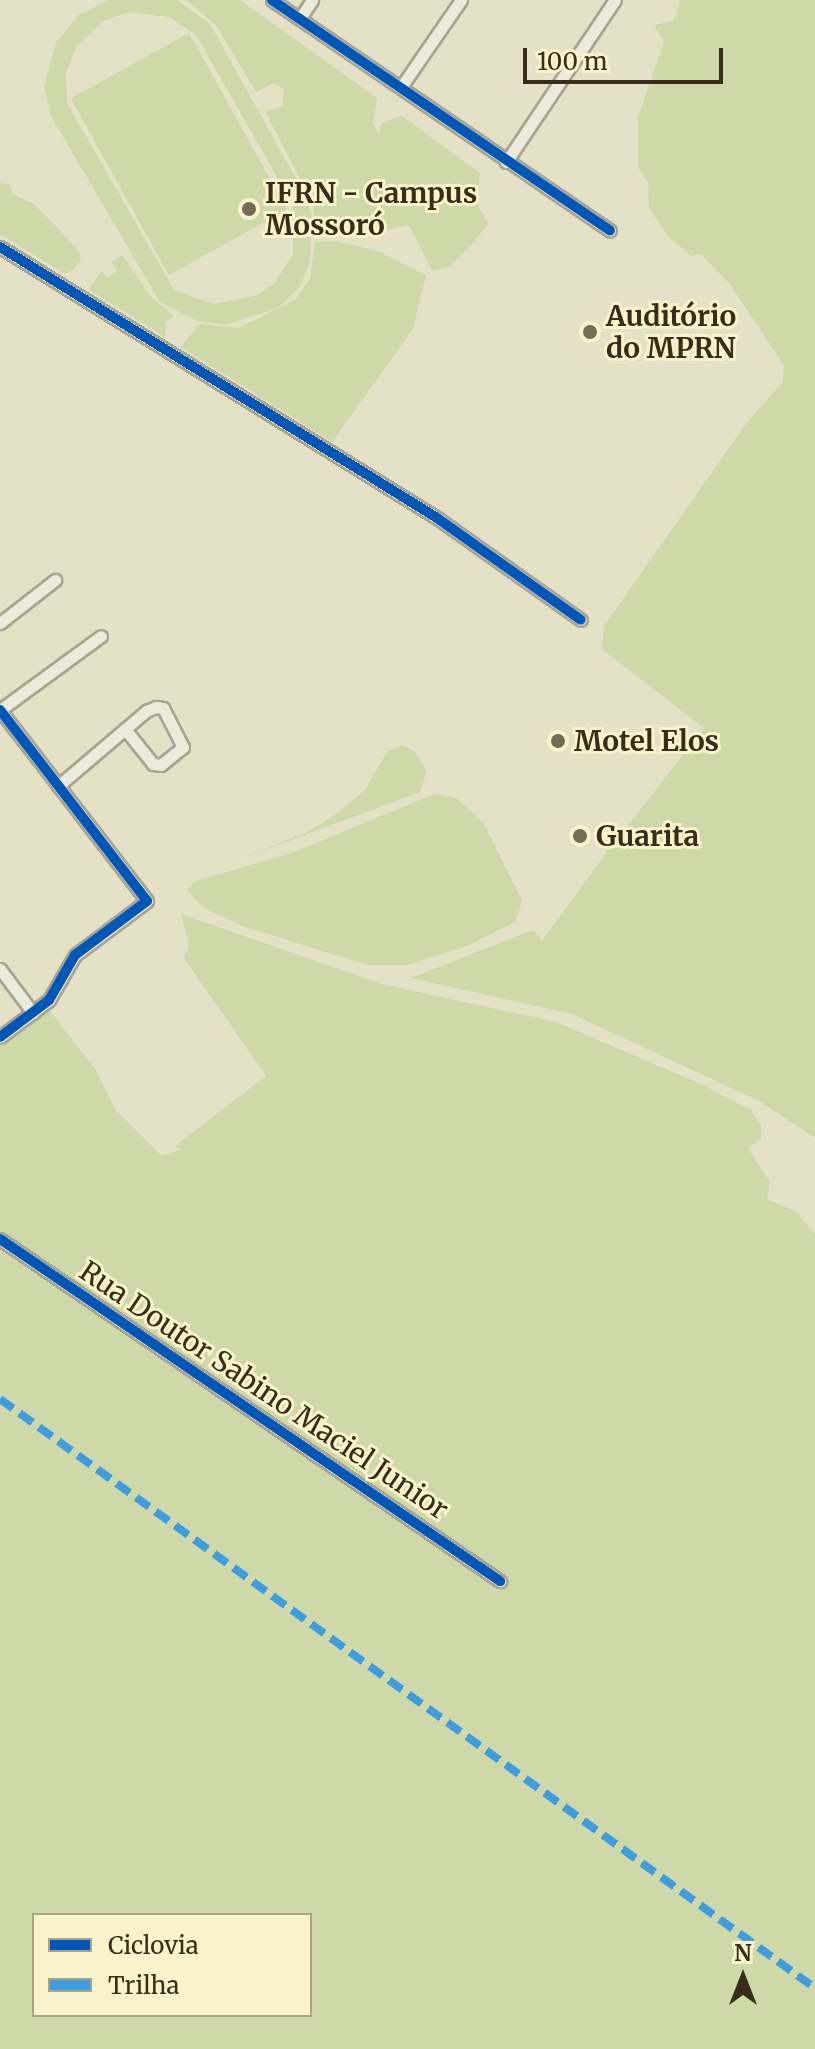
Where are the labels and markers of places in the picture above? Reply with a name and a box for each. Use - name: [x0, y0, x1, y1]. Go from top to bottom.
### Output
- place label: IFRN - Campus Mossoró: [265, 176, 477, 242]
- marker: IFRN - Campus Mossoró: [240, 200, 258, 218]
- place label: Auditório do MPRN: [606, 299, 736, 365]
- marker: Auditório do MPRN: [581, 323, 599, 341]
- place label: Motel Elos: [574, 724, 719, 758]
- marker: Motel Elos: [549, 732, 567, 750]
- place label: Guarita: [596, 819, 699, 853]
- marker: Guarita: [571, 827, 589, 845]

